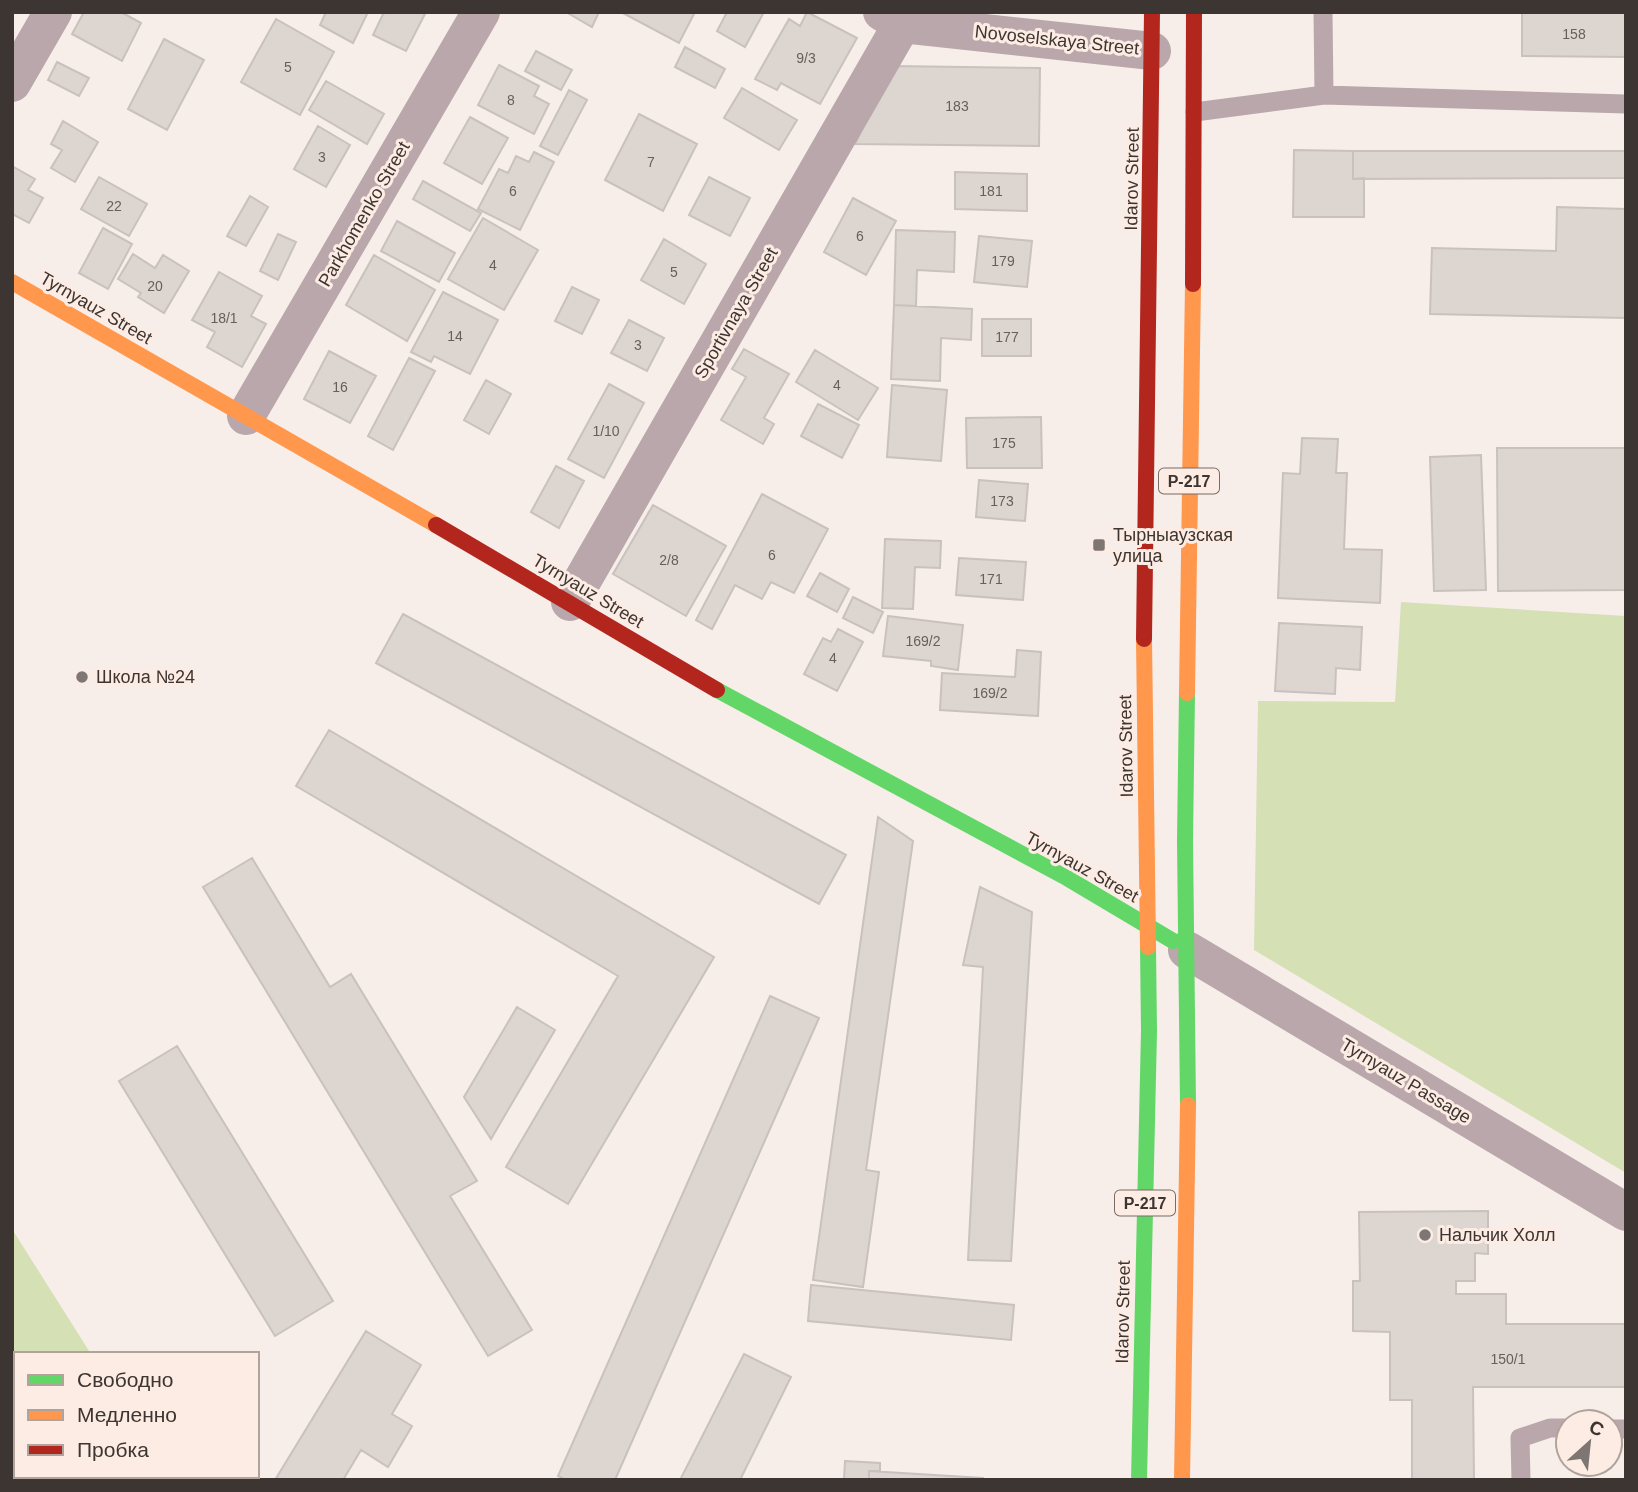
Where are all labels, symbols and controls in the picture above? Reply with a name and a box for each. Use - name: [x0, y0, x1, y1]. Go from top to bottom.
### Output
- street label: Novoselskaya Street: [974, 21, 1140, 59]
- house number: 158: [1562, 26, 1586, 42]
- house number: 9/3: [796, 50, 816, 66]
- house number: 5: [284, 59, 292, 75]
- house number: 8: [507, 92, 515, 108]
- house number: 183: [945, 98, 969, 114]
- street label: Idarov Street: [1121, 127, 1143, 231]
- street label: Parkhomenko Street: [314, 138, 414, 290]
- house number: 3: [318, 149, 326, 165]
- house number: 7: [647, 154, 655, 170]
- house number: 6: [509, 183, 517, 199]
- house number: 181: [979, 183, 1003, 199]
- house number: 22: [106, 198, 122, 214]
- house number: 6: [856, 228, 864, 244]
- street label: Sportivnaya Street: [690, 244, 782, 382]
- house number: 179: [991, 253, 1015, 269]
- house number: 4: [489, 257, 497, 273]
- house number: 5: [670, 264, 678, 280]
- street label: Tyrnyauz Street: [36, 268, 156, 348]
- house number: 20: [147, 278, 163, 294]
- house number: 18/1: [210, 310, 238, 326]
- house number: 14: [447, 328, 463, 344]
- house number: 177: [995, 329, 1019, 345]
- house number: 3: [634, 337, 642, 353]
- house number: 4: [833, 377, 841, 393]
- house number: 16: [332, 379, 348, 395]
- house number: 1/10: [592, 423, 620, 439]
- house number: 175: [992, 435, 1016, 451]
- road number: Р-217: [1159, 468, 1219, 494]
- house number: 173: [990, 493, 1014, 509]
- place label: Тырныаузская улица: [1113, 525, 1233, 566]
- marker: Тырныаузская улица: [1091, 537, 1107, 553]
- house number: 6: [768, 547, 776, 563]
- street label: Tyrnyauz Street: [529, 550, 647, 632]
- house number: 2/8: [659, 552, 679, 568]
- house number: 171: [979, 571, 1003, 587]
- house number: 169/2: [905, 633, 941, 649]
- house number: 4: [829, 650, 837, 666]
- place label: Школа №24: [96, 667, 195, 687]
- marker: Школа №24: [74, 669, 90, 685]
- house number: 169/2: [972, 685, 1008, 701]
- street label: Idarov Street: [1115, 694, 1137, 798]
- street label: Tyrnyauz Street: [1022, 828, 1142, 906]
- street label: Tyrnyauz Passage: [1337, 1034, 1475, 1128]
- road number: Р-217: [1115, 1190, 1175, 1216]
- place label: Нальчик Холл: [1439, 1225, 1555, 1245]
- marker: Нальчик Холл: [1417, 1227, 1433, 1243]
- street label: Idarov Street: [1112, 1260, 1134, 1364]
- house number: 150/1: [1490, 1351, 1526, 1367]
- legend: [14, 1352, 259, 1478]
- text: Свободно: [77, 1368, 174, 1391]
- text: Медленно: [77, 1403, 177, 1426]
- north arrow: [1554, 1408, 1624, 1478]
- text: С: [1586, 1416, 1608, 1441]
- text: Пробка: [77, 1438, 149, 1461]

